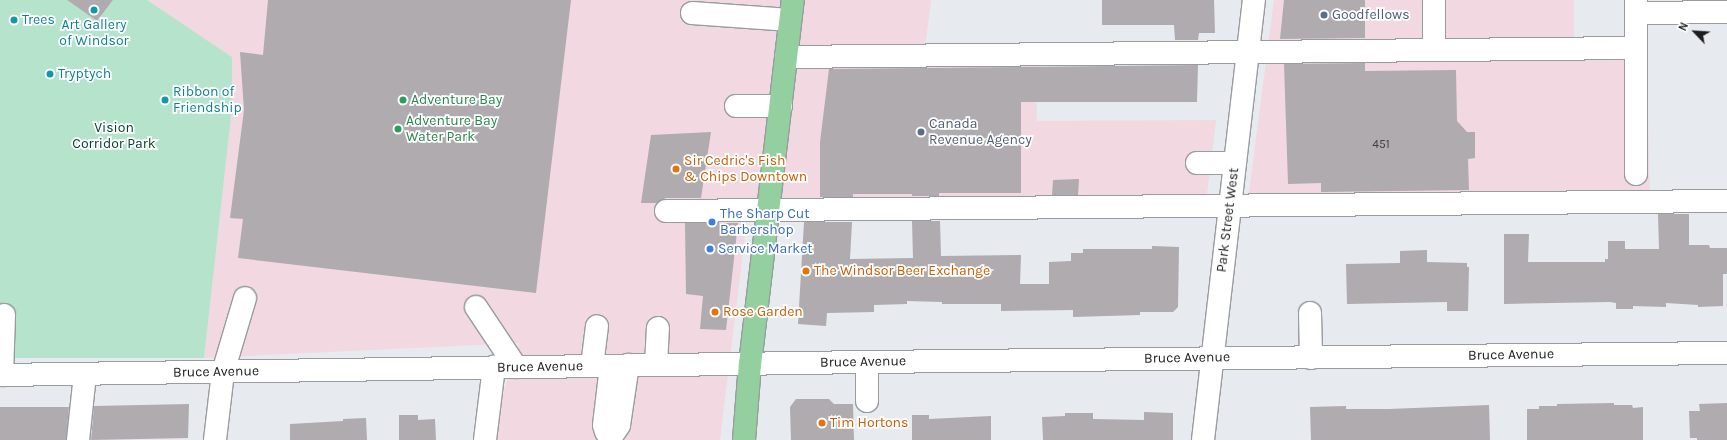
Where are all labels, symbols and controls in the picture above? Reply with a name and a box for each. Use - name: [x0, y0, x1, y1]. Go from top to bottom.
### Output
- marker: Art Gallery of Windsor: [89, 5, 99, 15]
- place label: Goodfellows: [1332, 7, 1410, 23]
- marker: Goodfellows: [1319, 10, 1329, 20]
- place label: Trees: [22, 12, 55, 28]
- north arrow: [1675, 12, 1715, 52]
- marker: Trees: [9, 15, 19, 25]
- place label: Art Gallery of Windsor: [59, 17, 129, 50]
- text: N: [1676, 20, 1691, 33]
- place label: Tryptych: [58, 66, 111, 82]
- marker: Tryptych: [45, 69, 55, 79]
- place label: Ribbon of Friendship: [173, 84, 242, 116]
- place label: Adventure Bay: [411, 92, 502, 108]
- marker: Ribbon of Friendship: [160, 95, 170, 105]
- marker: Adventure Bay: [398, 95, 408, 105]
- place label: Adventure Bay Water Park: [406, 113, 497, 146]
- place label: Canada Revenue Agency: [929, 116, 1032, 148]
- park label: Vision Corridor Park: [72, 120, 156, 152]
- marker: Adventure Bay Water Park: [393, 124, 403, 134]
- marker: Canada Revenue Agency: [916, 127, 926, 137]
- house number: 451: [1372, 138, 1390, 152]
- place label: Sir Cedric's Fish & Chips Downtown: [684, 153, 807, 186]
- marker: Sir Cedric's Fish & Chips Downtown: [671, 164, 681, 174]
- street label: Park Street West: [1213, 167, 1243, 273]
- place label: The Sharp Cut Barbershop: [720, 206, 809, 238]
- marker: The Sharp Cut Barbershop: [707, 217, 717, 227]
- place label: Service Market: [718, 241, 813, 257]
- marker: Service Market: [705, 244, 715, 254]
- place label: The Windsor Beer Exchange: [814, 263, 990, 279]
- marker: The Windsor Beer Exchange: [801, 266, 811, 276]
- place label: Rose Garden: [723, 304, 803, 320]
- marker: Rose Garden: [710, 307, 720, 317]
- street label: Bruce Avenue: [1468, 346, 1554, 364]
- street label: Bruce Avenue: [1144, 349, 1230, 367]
- street label: Bruce Avenue: [820, 353, 906, 371]
- street label: Bruce Avenue: [497, 358, 583, 376]
- street label: Bruce Avenue: [173, 363, 259, 381]
- place label: Tim Hortons: [830, 415, 908, 431]
- marker: Tim Hortons: [817, 418, 827, 428]

